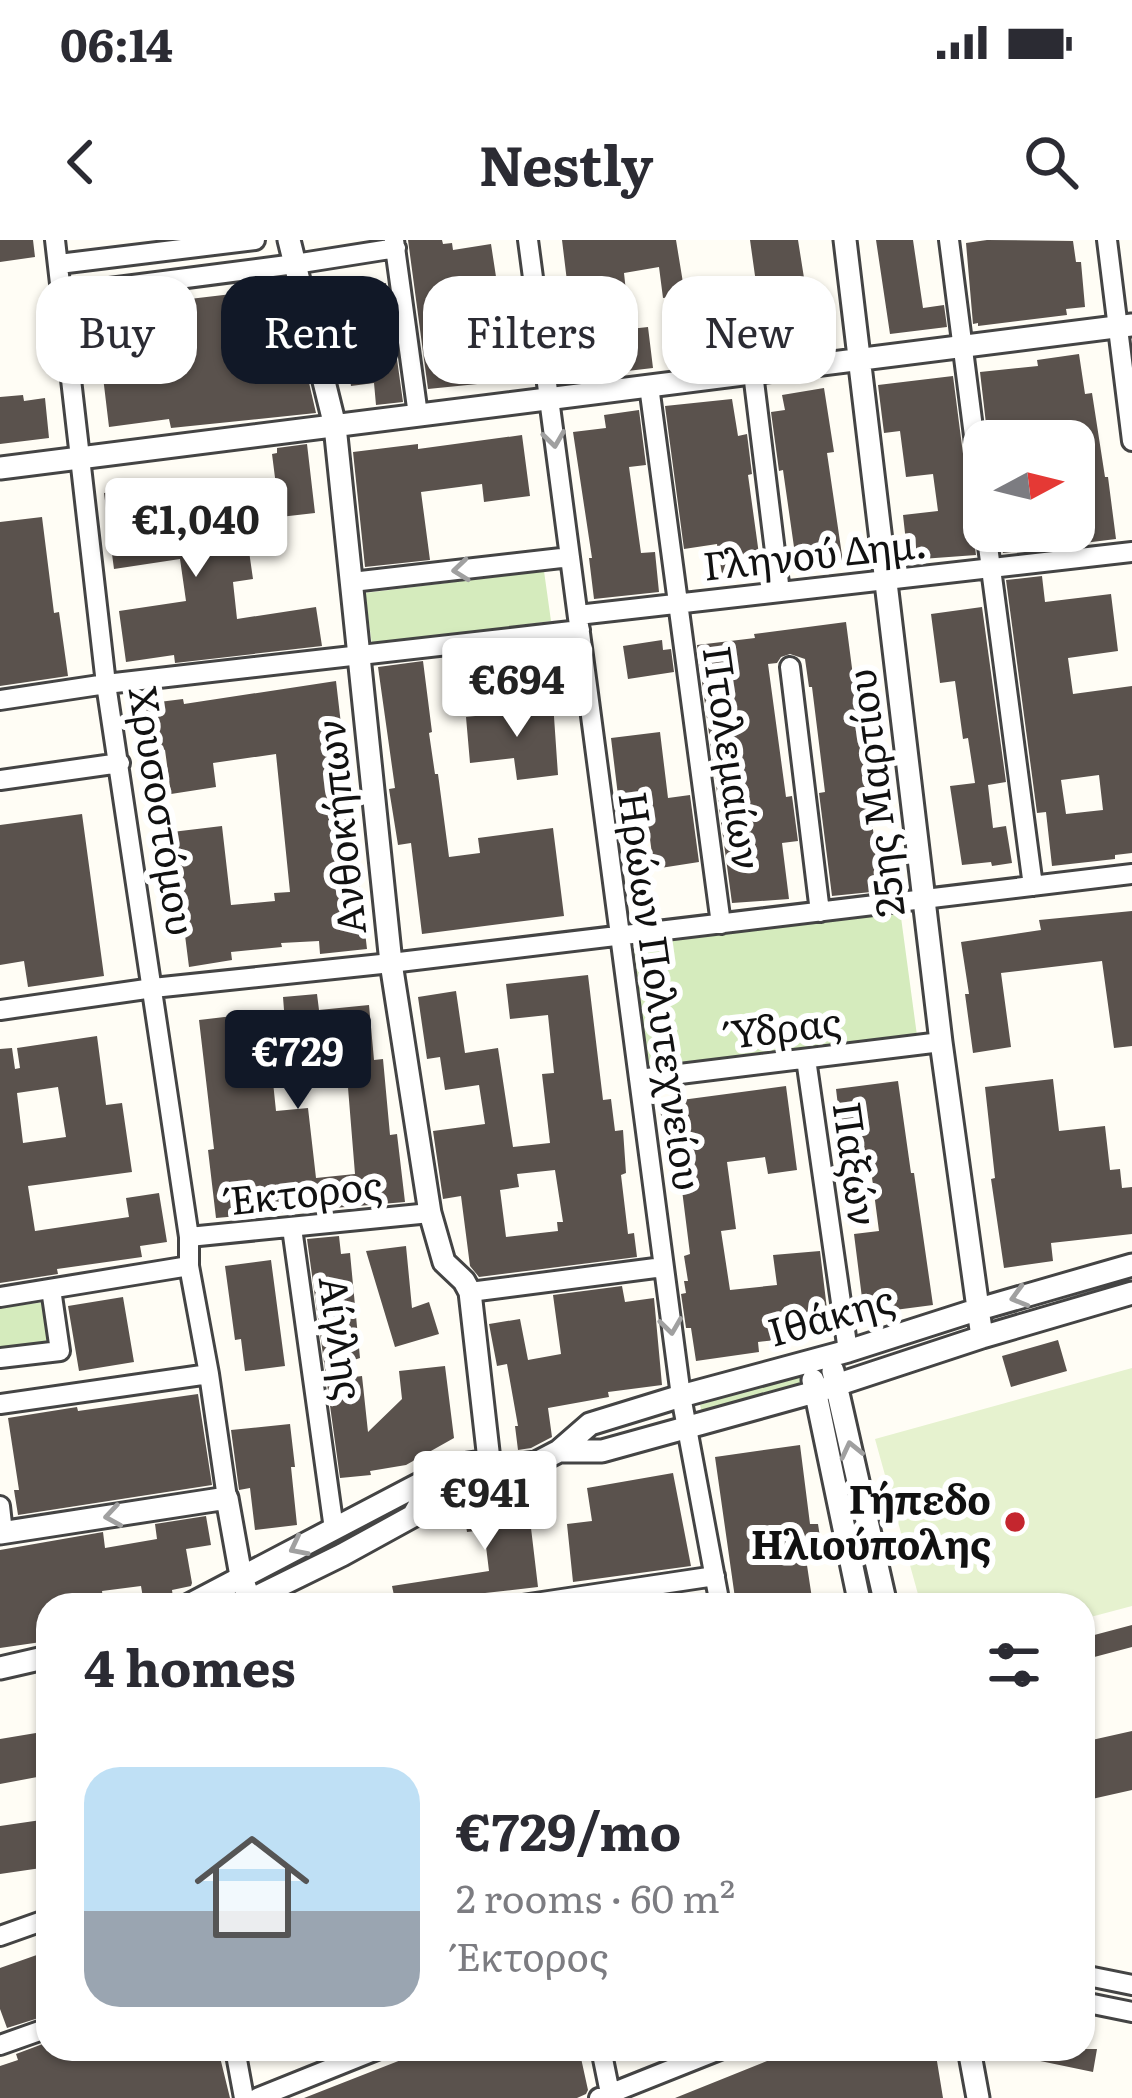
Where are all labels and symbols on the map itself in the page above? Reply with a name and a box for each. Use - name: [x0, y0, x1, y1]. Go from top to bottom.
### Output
- north arrow: [963, 420, 1095, 552]
- one-way arrow: [541, 429, 567, 449]
- pin: €1,040: [98, 478, 294, 580]
- street label: Γληνού Δημ.: [700, 511, 930, 593]
- one-way arrow: [451, 556, 471, 582]
- pin: €694: [446, 638, 588, 740]
- street label: Πτολεμαίων: [691, 642, 779, 873]
- street label: 25ης Μαρτίου: [829, 666, 917, 920]
- street label: Χρυσοστόμου: [117, 682, 213, 939]
- street label: Ανθοκήπων: [298, 717, 378, 938]
- street label: Ηρώων Πολυτεχνείου: [606, 788, 720, 1194]
- street label: Ύδρας: [718, 990, 844, 1062]
- pin: €729: [227, 1010, 369, 1112]
- street label: Παξών: [821, 1097, 895, 1230]
- street label: Έκτορος: [220, 1153, 385, 1228]
- street label: Ιθάκης: [760, 1268, 900, 1359]
- street label: Αίγλης: [307, 1272, 381, 1403]
- one-way arrow: [1010, 1283, 1030, 1308]
- one-way arrow: [657, 1316, 683, 1335]
- one-way arrow: [840, 1440, 865, 1460]
- pin: €941: [414, 1451, 556, 1553]
- place label: Γήπεδο Ηλιούπολης: [751, 1468, 991, 1571]
- one-way arrow: [104, 1502, 123, 1528]
- marker: Γήπεδο Ηλιούπολης: [1002, 1509, 1028, 1535]
- one-way arrow: [288, 1533, 310, 1556]

